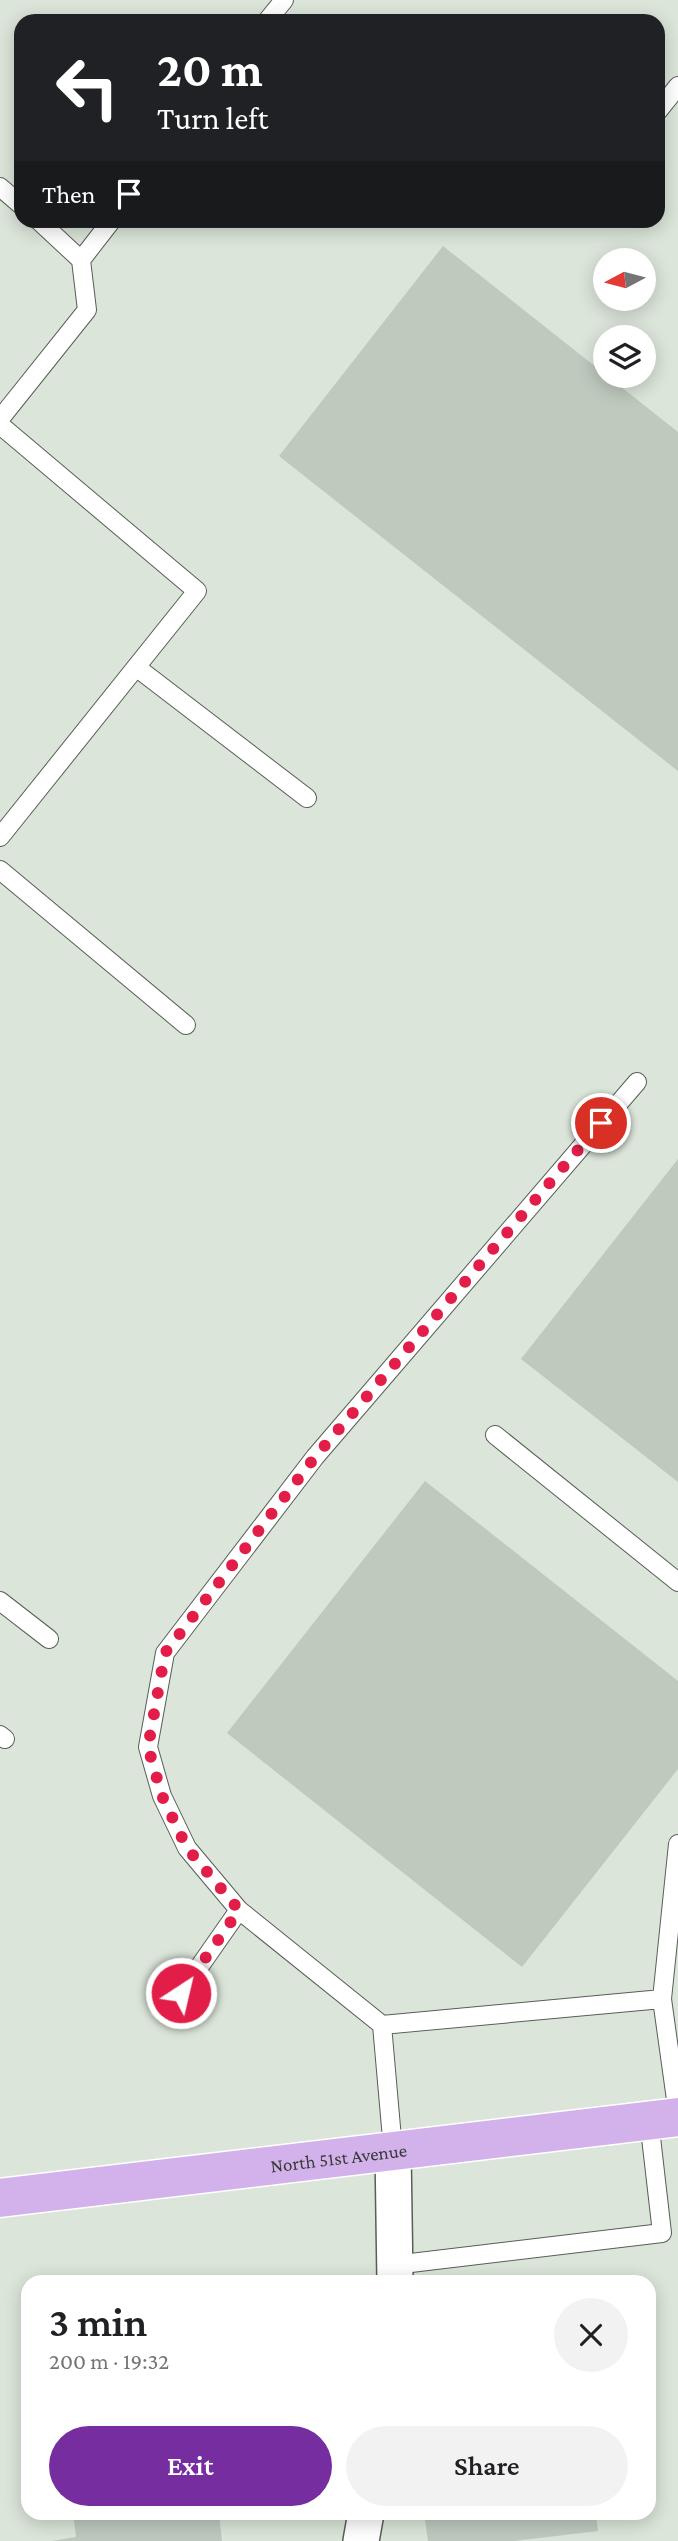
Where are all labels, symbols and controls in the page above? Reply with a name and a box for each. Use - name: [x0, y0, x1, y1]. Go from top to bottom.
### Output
- icon: left: [42, 42, 133, 133]
- text: 20 m: [157, 42, 263, 97]
- text: Turn left: [157, 100, 268, 136]
- icon: arrive: [110, 175, 148, 213]
- text: Then: [42, 180, 96, 209]
- north arrow: [593, 248, 656, 312]
- map controls: [593, 248, 656, 388]
- button: layers: [593, 325, 656, 388]
- pin: [571, 1093, 631, 1153]
- icon: arrive: [582, 1104, 620, 1142]
- position arrow: [144, 1956, 218, 2030]
- street label: North 51st Avenue: [269, 2139, 408, 2176]
- text: 3 min: [49, 2298, 147, 2345]
- button: close: [554, 2298, 628, 2372]
- text: 200 m · 19:32: [49, 2348, 169, 2374]
- button: Exit: [49, 2426, 332, 2506]
- button: Share: [346, 2426, 628, 2506]

